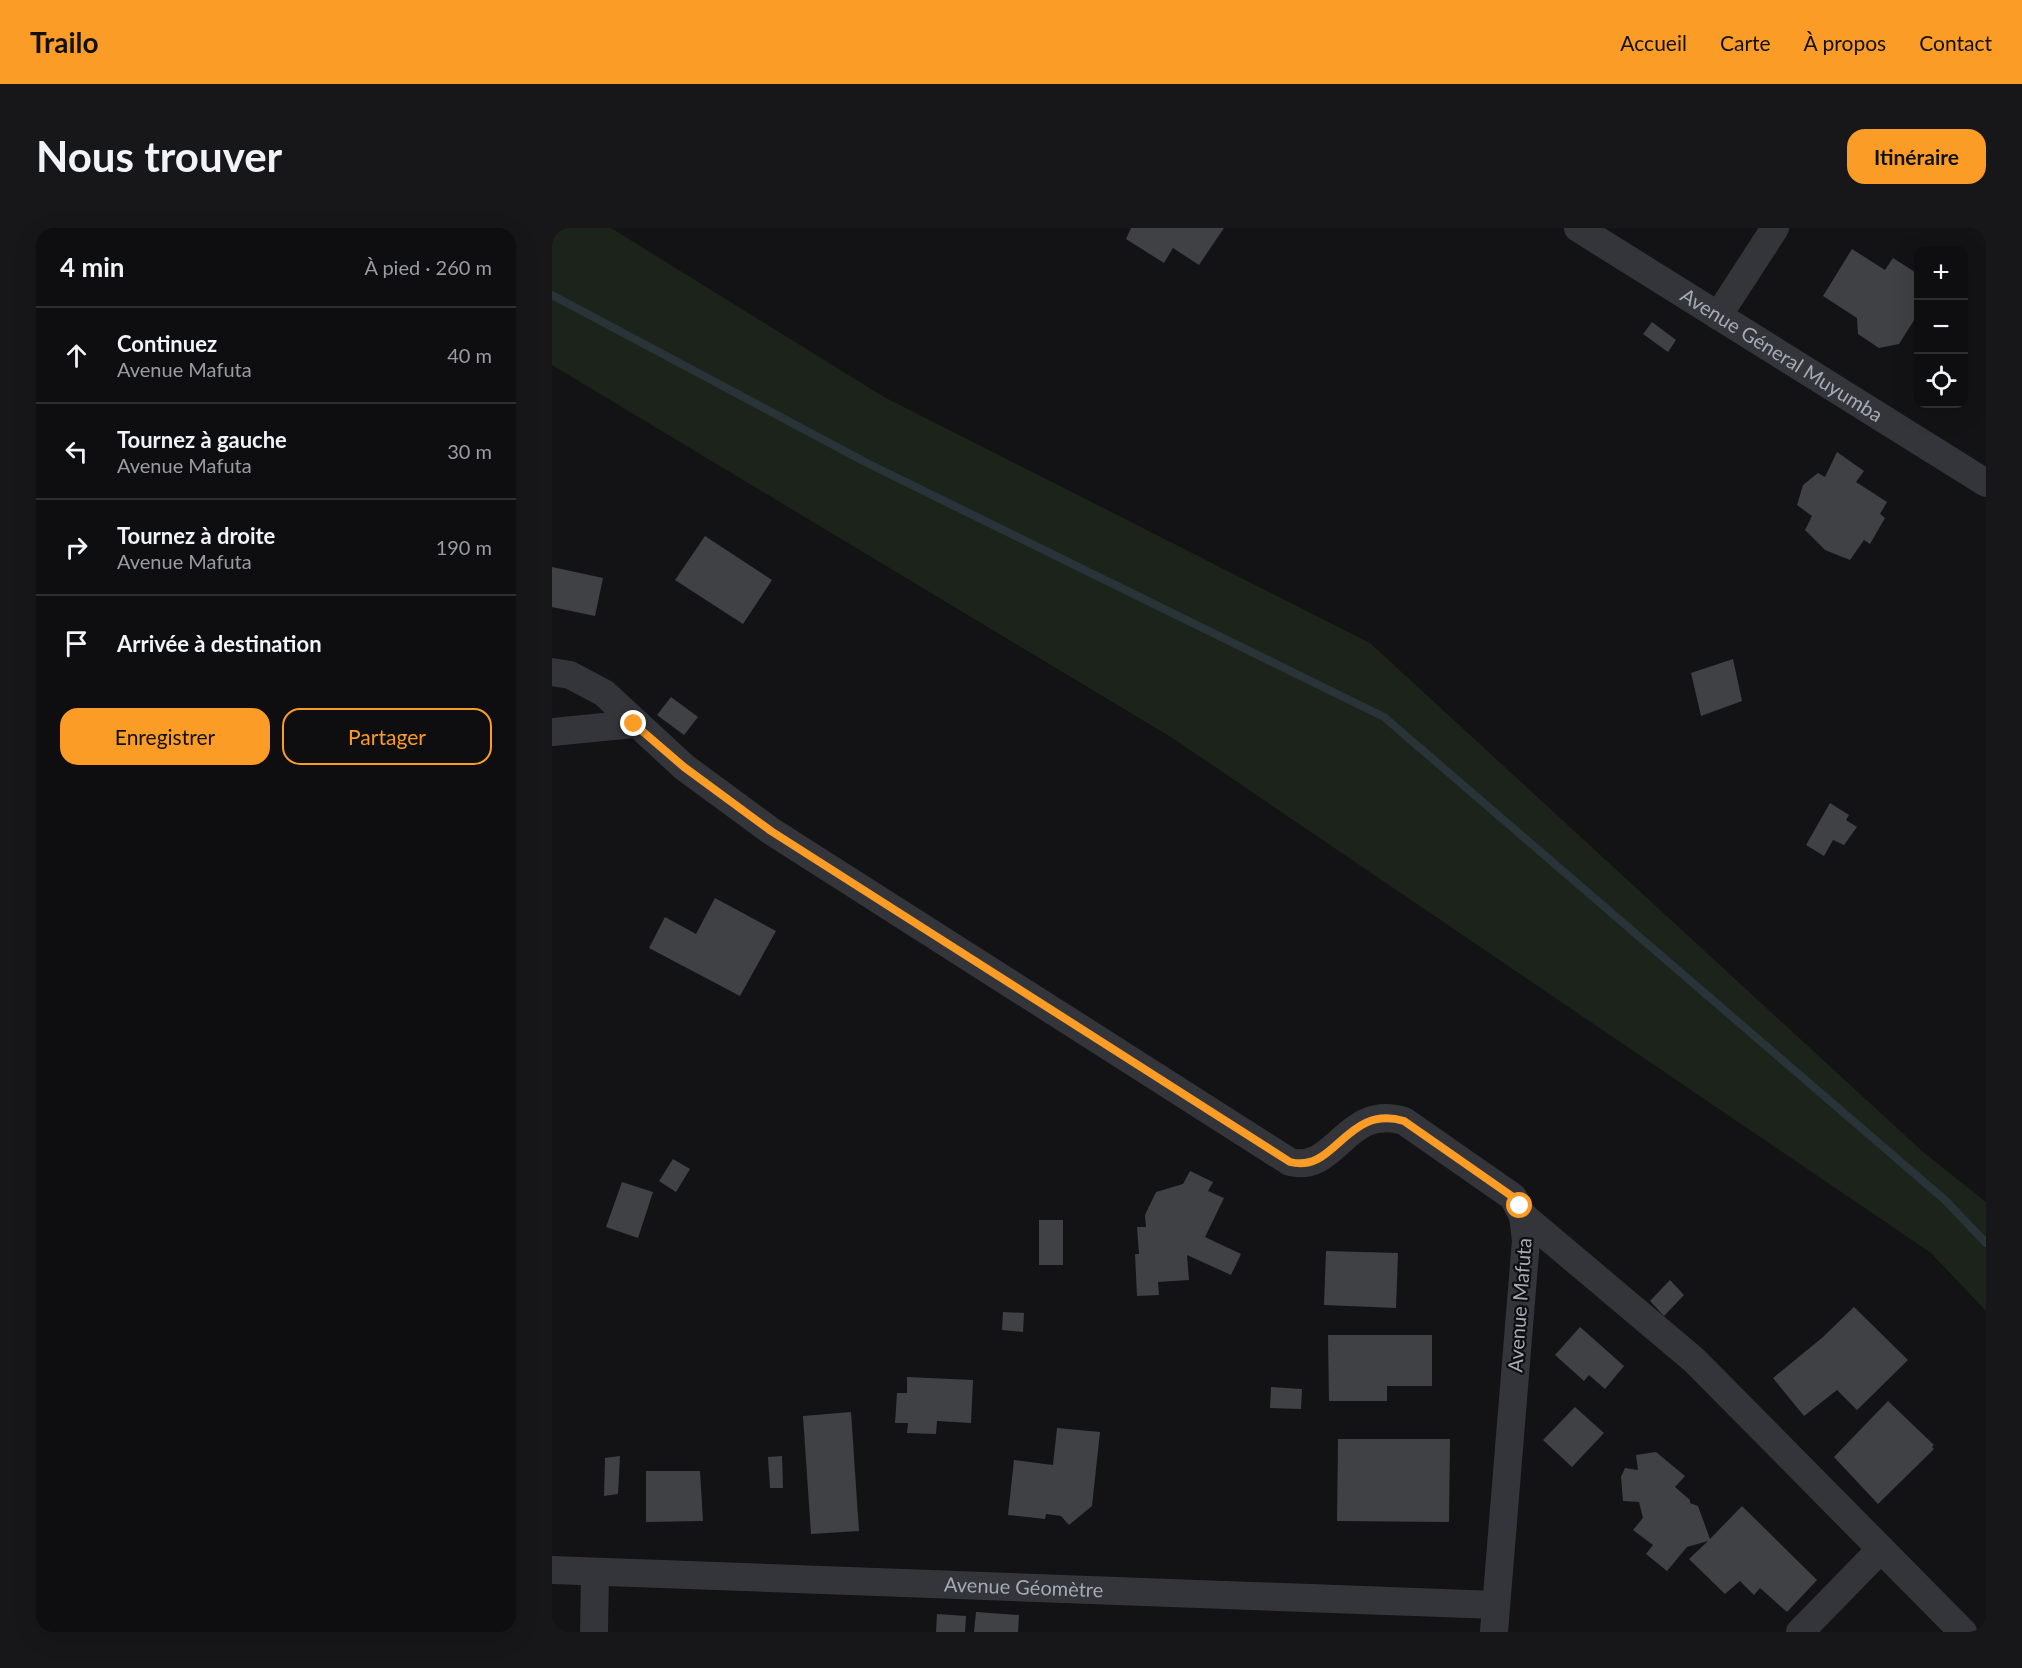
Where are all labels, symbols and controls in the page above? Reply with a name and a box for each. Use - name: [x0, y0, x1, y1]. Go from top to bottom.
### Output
- text: Trailo: [30, 25, 99, 59]
- text: Accueil: [1620, 30, 1687, 55]
- text: Carte: [1720, 30, 1771, 55]
- text: À propos: [1804, 30, 1886, 55]
- text: Contact: [1919, 30, 1992, 55]
- button: Itinéraire: [1847, 129, 1986, 184]
- text: Nous trouver: [36, 131, 282, 181]
- map controls: [1914, 246, 1968, 408]
- button: +: [1914, 246, 1968, 300]
- text: 4 min: [60, 251, 124, 283]
- text: À pied · 260 m: [364, 255, 492, 279]
- street label: Avenue Géneral Muyumba: [1677, 282, 1888, 426]
- button: −: [1914, 300, 1968, 354]
- text: Continuez: [117, 330, 217, 357]
- icon: ahead: [60, 339, 93, 372]
- text: 40 m: [447, 343, 492, 367]
- button: locate: [1914, 354, 1968, 408]
- text: Avenue Mafuta: [117, 357, 252, 381]
- text: Tournez à gauche: [117, 426, 287, 453]
- icon: left: [60, 435, 93, 468]
- text: 30 m: [447, 439, 492, 463]
- text: Avenue Mafuta: [117, 453, 252, 477]
- text: Tournez à droite: [117, 522, 275, 549]
- icon: right: [60, 531, 93, 564]
- text: 190 m: [436, 535, 492, 559]
- text: Avenue Mafuta: [117, 549, 252, 573]
- icon: arrive: [60, 627, 93, 660]
- text: Arrivée à destination: [117, 630, 322, 657]
- button: Enregistrer: [60, 708, 270, 765]
- button: Partager: [282, 708, 492, 765]
- route end: [620, 710, 646, 736]
- route start: [1506, 1192, 1532, 1218]
- street label: Avenue Mafuta: [1502, 1237, 1536, 1373]
- street label: Avenue Géomètre: [944, 1572, 1104, 1601]

